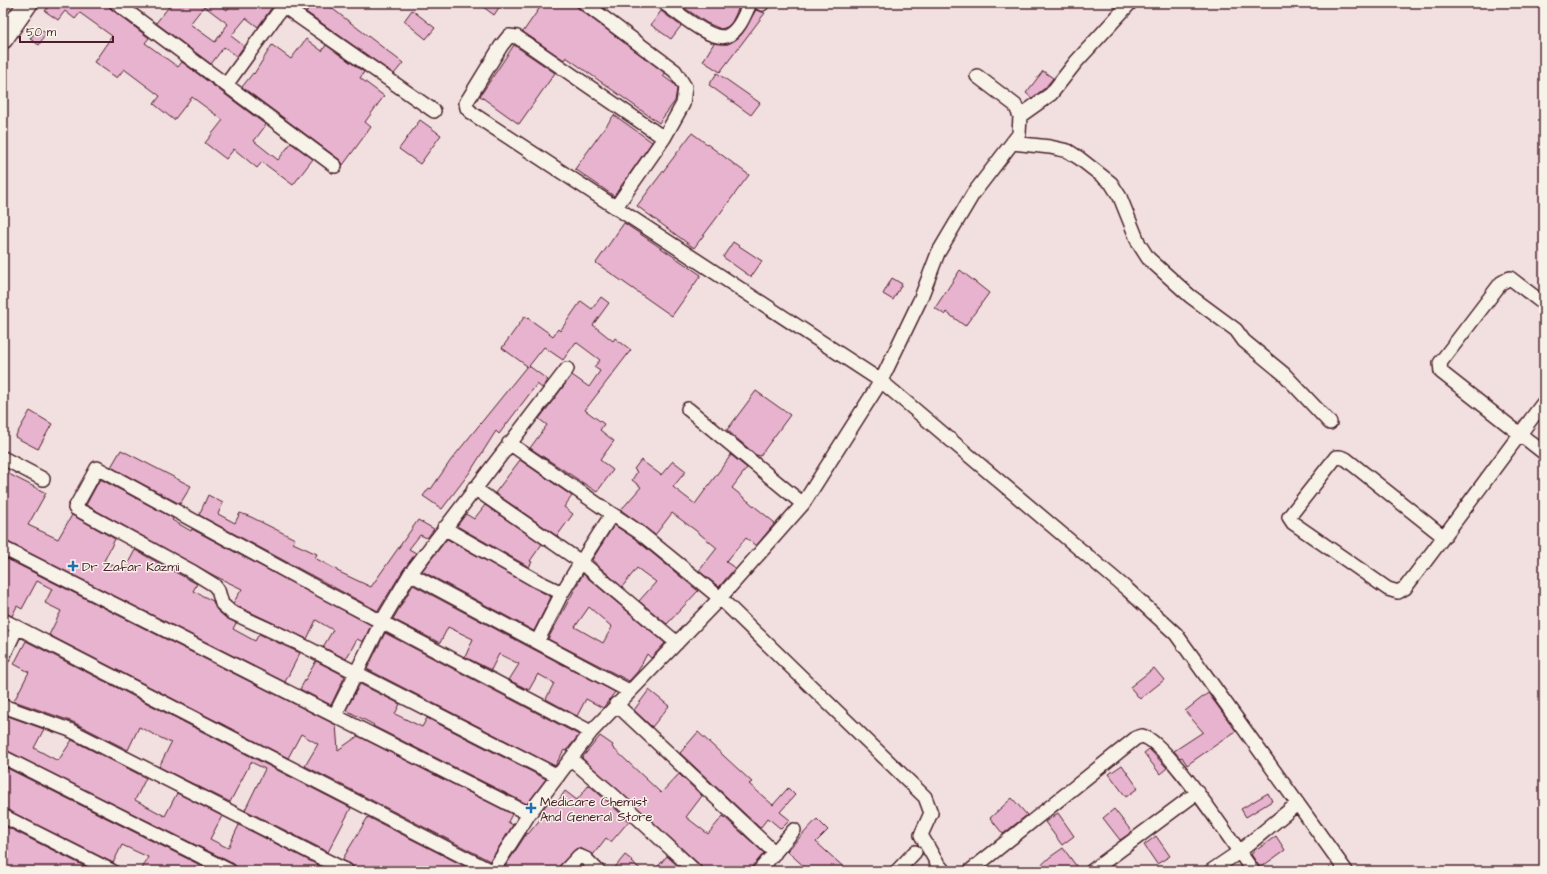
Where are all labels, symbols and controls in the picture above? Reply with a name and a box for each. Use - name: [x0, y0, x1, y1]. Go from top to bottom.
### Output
- scale bar: [20, 18, 113, 44]
- text: 50 m: [26, 24, 57, 41]
- place label: Dr Zafar Kazmi: [82, 558, 179, 576]
- marker: Dr Zafar Kazmi: [67, 560, 79, 572]
- place label: Medicare Chemist And General Store: [540, 793, 652, 826]
- marker: Medicare Chemist And General Store: [525, 802, 537, 814]

